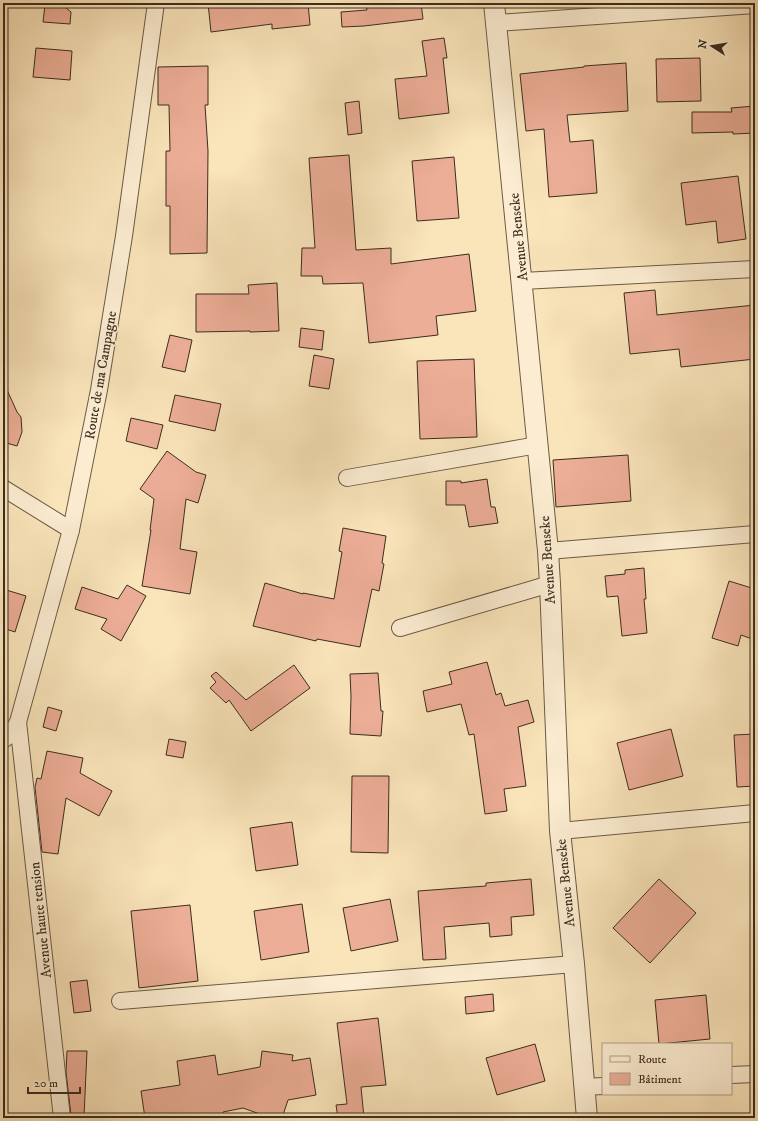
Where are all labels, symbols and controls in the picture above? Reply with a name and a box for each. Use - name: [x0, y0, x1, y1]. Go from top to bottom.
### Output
- north arrow: [692, 26, 732, 66]
- text: N: [695, 38, 711, 50]
- street label: Avenue Benseke: [505, 192, 533, 282]
- street label: Route de ma Campagne: [81, 309, 121, 441]
- street label: Avenue Benseke: [536, 515, 560, 605]
- street label: Avenue Benseke: [552, 838, 580, 928]
- street label: Avenue haute tension: [26, 860, 56, 979]
- legend: [602, 1043, 732, 1095]
- text: Route: [638, 1052, 666, 1067]
- scale bar: [28, 1069, 80, 1095]
- text: Bâtiment: [638, 1072, 682, 1087]
- text: 20 m: [34, 1076, 58, 1091]

